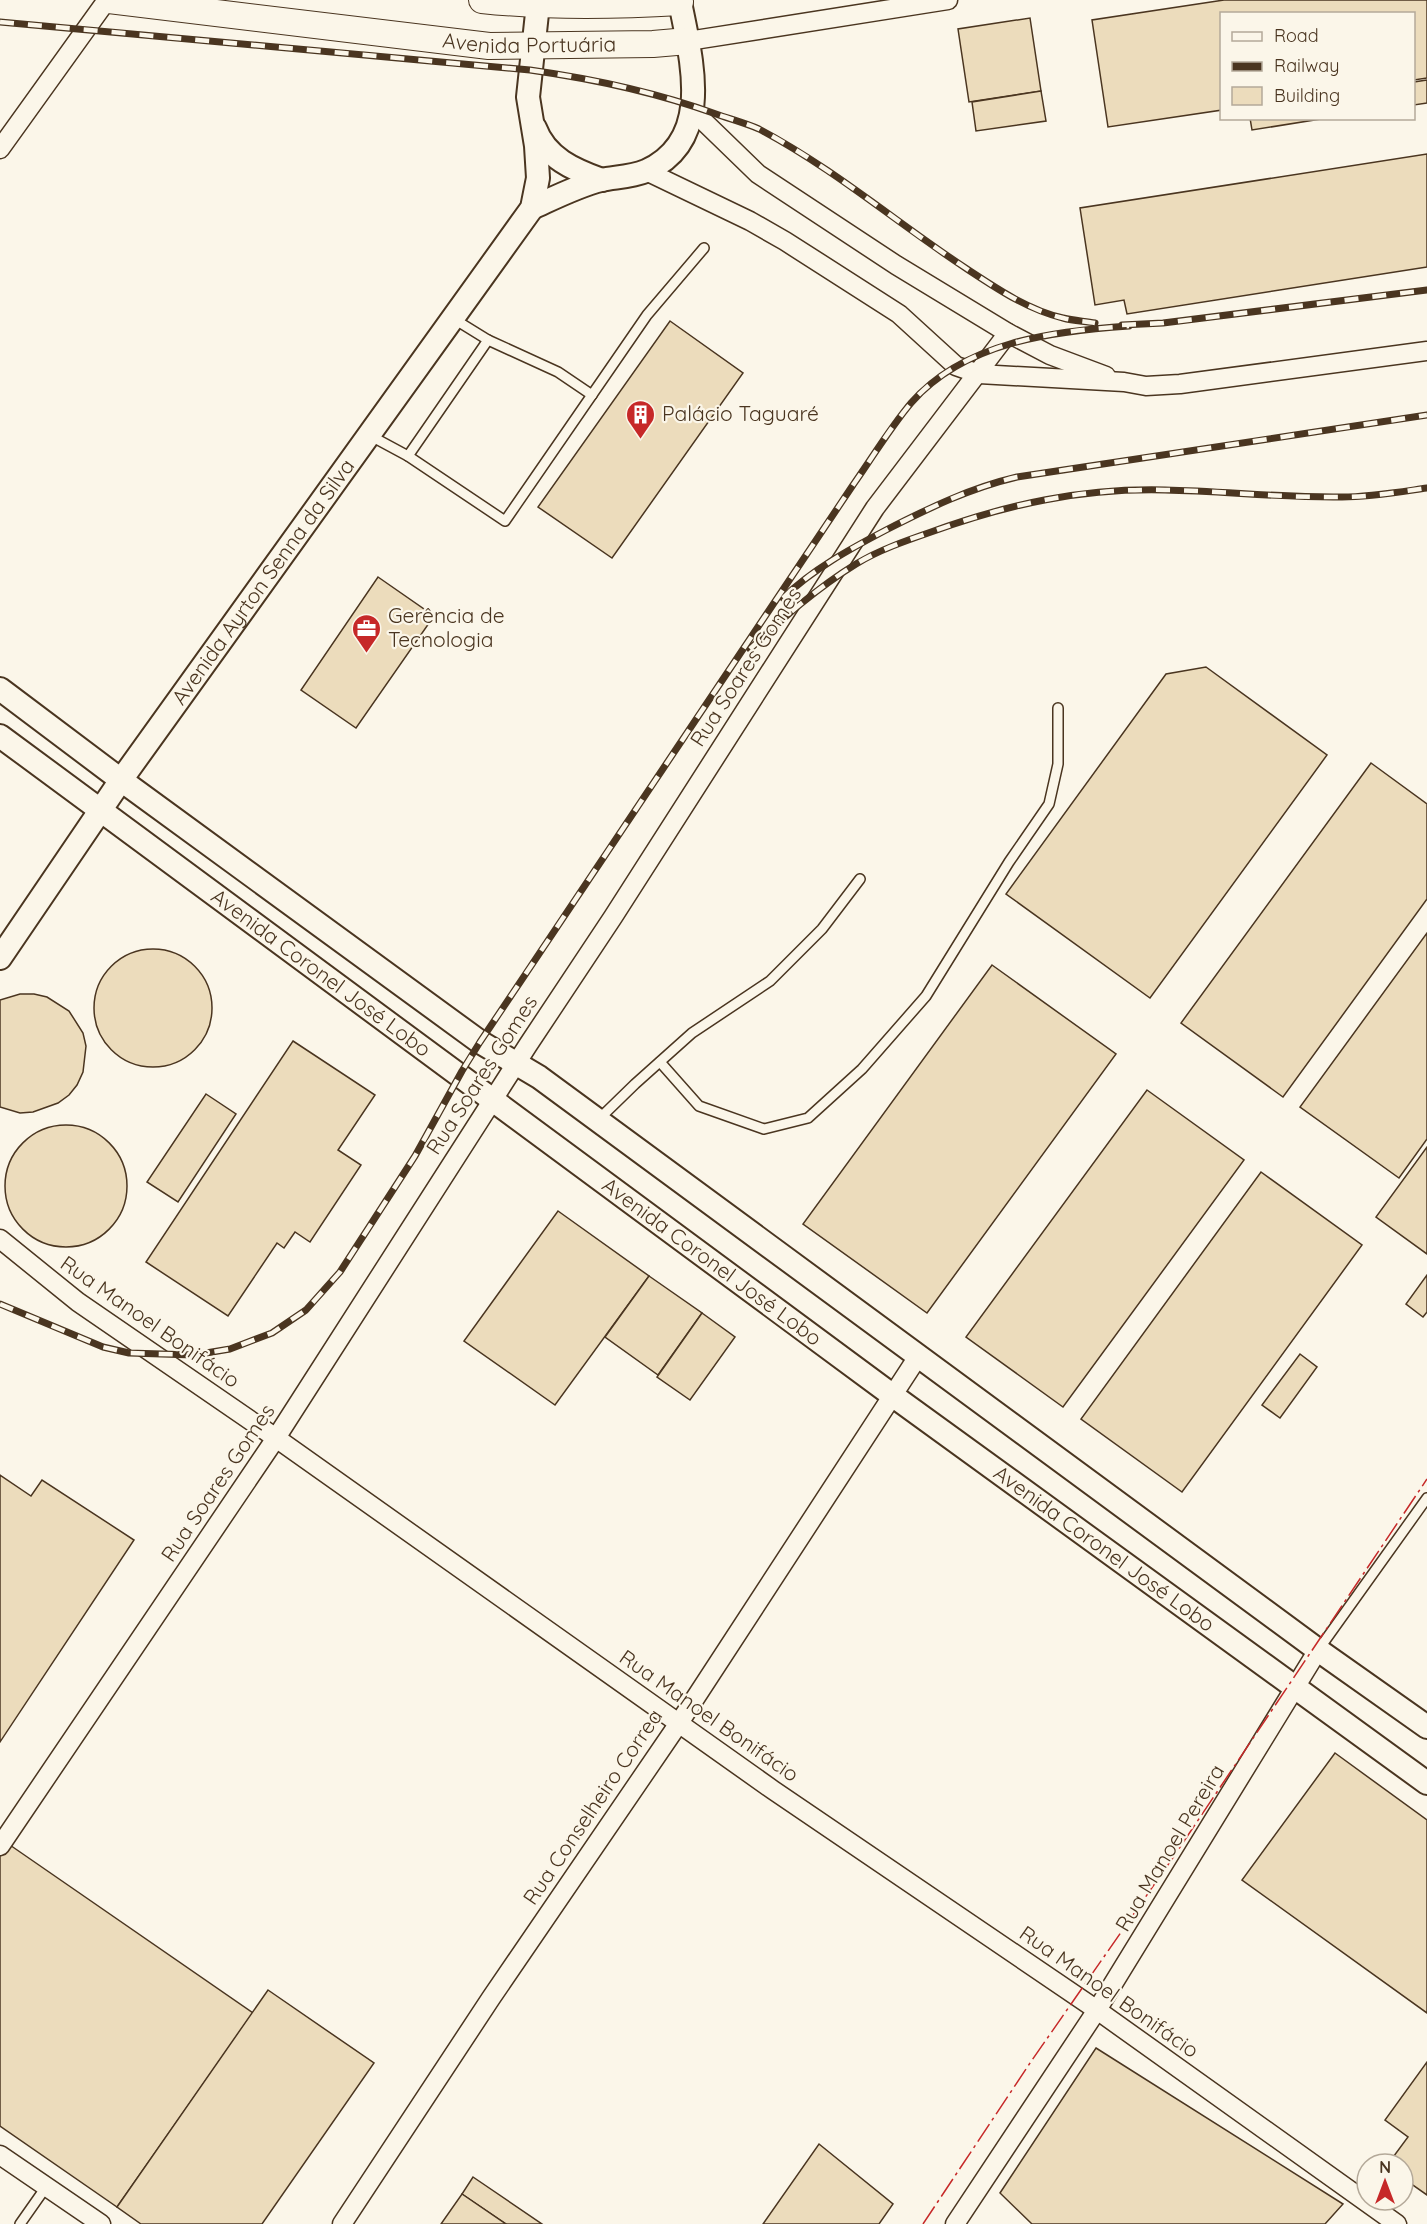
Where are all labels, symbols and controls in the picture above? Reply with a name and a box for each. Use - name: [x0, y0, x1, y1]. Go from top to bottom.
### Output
- legend: [1220, 12, 1415, 120]
- text: Road: [1274, 24, 1319, 47]
- street label: Avenida Portuária: [441, 26, 616, 58]
- text: Railway: [1274, 54, 1340, 77]
- text: Building: [1274, 84, 1340, 107]
- building icon: Palácio Taguaré: [625, 398, 657, 440]
- place label: Palácio Taguaré: [662, 400, 819, 426]
- street label: Avenida Ayrton Senna da Silva: [165, 453, 359, 709]
- street label: Rua Soares Gomes: [684, 582, 806, 751]
- place label: Gerência de Tecnologia: [388, 602, 505, 652]
- office icon: Gerência de Tecnologia: [351, 612, 383, 654]
- street label: Avenida Coronel José Lobo: [207, 883, 436, 1062]
- street label: Rua Soares Gomes: [420, 990, 542, 1159]
- street label: Avenida Coronel José Lobo: [598, 1171, 827, 1351]
- street label: Rua Manoel Bonifácio: [56, 1249, 245, 1393]
- street label: Rua Soares Gomes: [155, 1399, 280, 1566]
- street label: Avenida Coronel José Lobo: [989, 1459, 1220, 1637]
- street label: Rua Manoel Bonifácio: [615, 1643, 804, 1787]
- street label: Rua Conselheiro Correa: [517, 1704, 667, 1909]
- street label: Rua Manoel Pereira: [1109, 1759, 1229, 1936]
- street label: Rua Manoel Bonifácio: [1015, 1919, 1204, 2063]
- north arrow: [1355, 2152, 1415, 2212]
- text: N: [1379, 2157, 1391, 2177]

